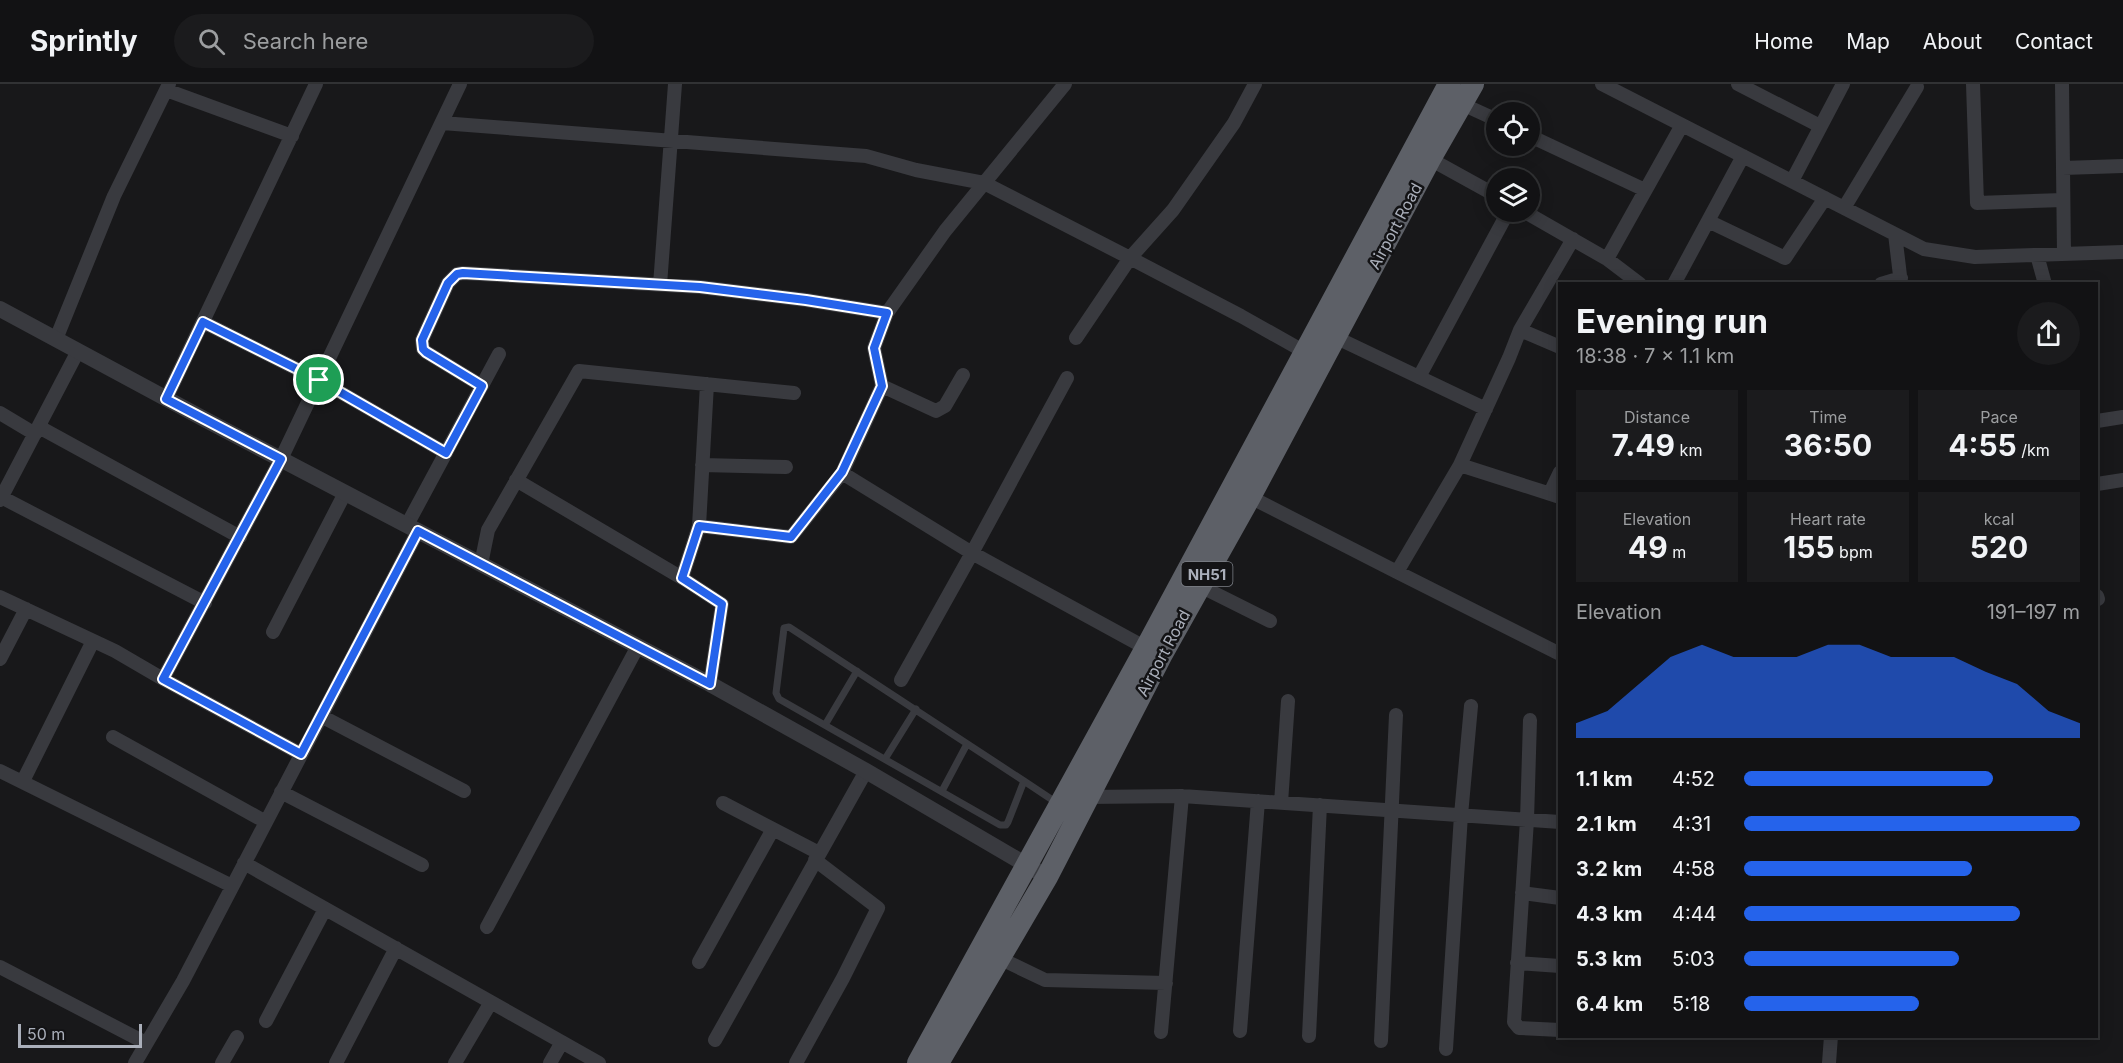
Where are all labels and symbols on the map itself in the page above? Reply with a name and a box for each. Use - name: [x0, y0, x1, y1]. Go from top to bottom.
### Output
- street label: Airport Road: [1364, 179, 1426, 273]
- pin: [293, 354, 344, 405]
- road number: NH51: [1182, 562, 1232, 586]
- street label: Airport Road: [1132, 606, 1194, 700]
- scale bar: [18, 1021, 142, 1048]

